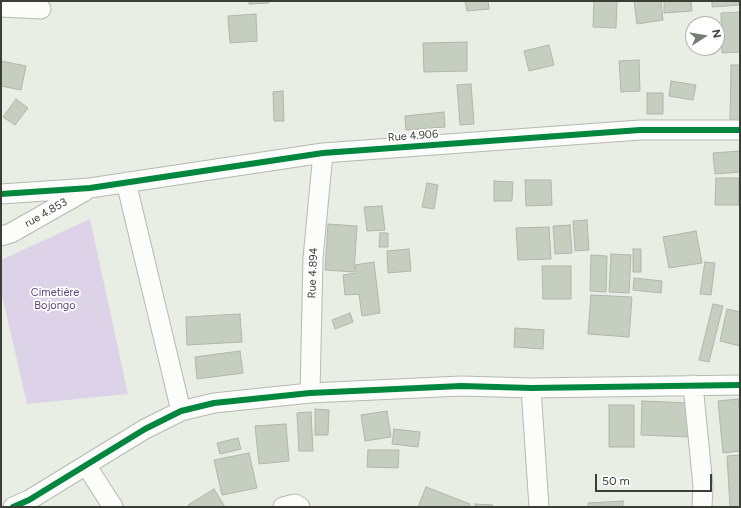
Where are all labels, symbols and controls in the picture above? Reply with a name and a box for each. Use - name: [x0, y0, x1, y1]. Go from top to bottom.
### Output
- north arrow: [685, 16, 725, 56]
- text: N: [709, 28, 723, 39]
- street label: Rue 4.906: [387, 128, 439, 144]
- street label: rue 4.853: [22, 196, 70, 230]
- street label: Rue 4.894: [306, 247, 320, 299]
- park label: Cimetière Bojongo: [31, 286, 79, 312]
- scale bar: [597, 466, 714, 492]
- text: 50 m: [602, 474, 630, 488]

